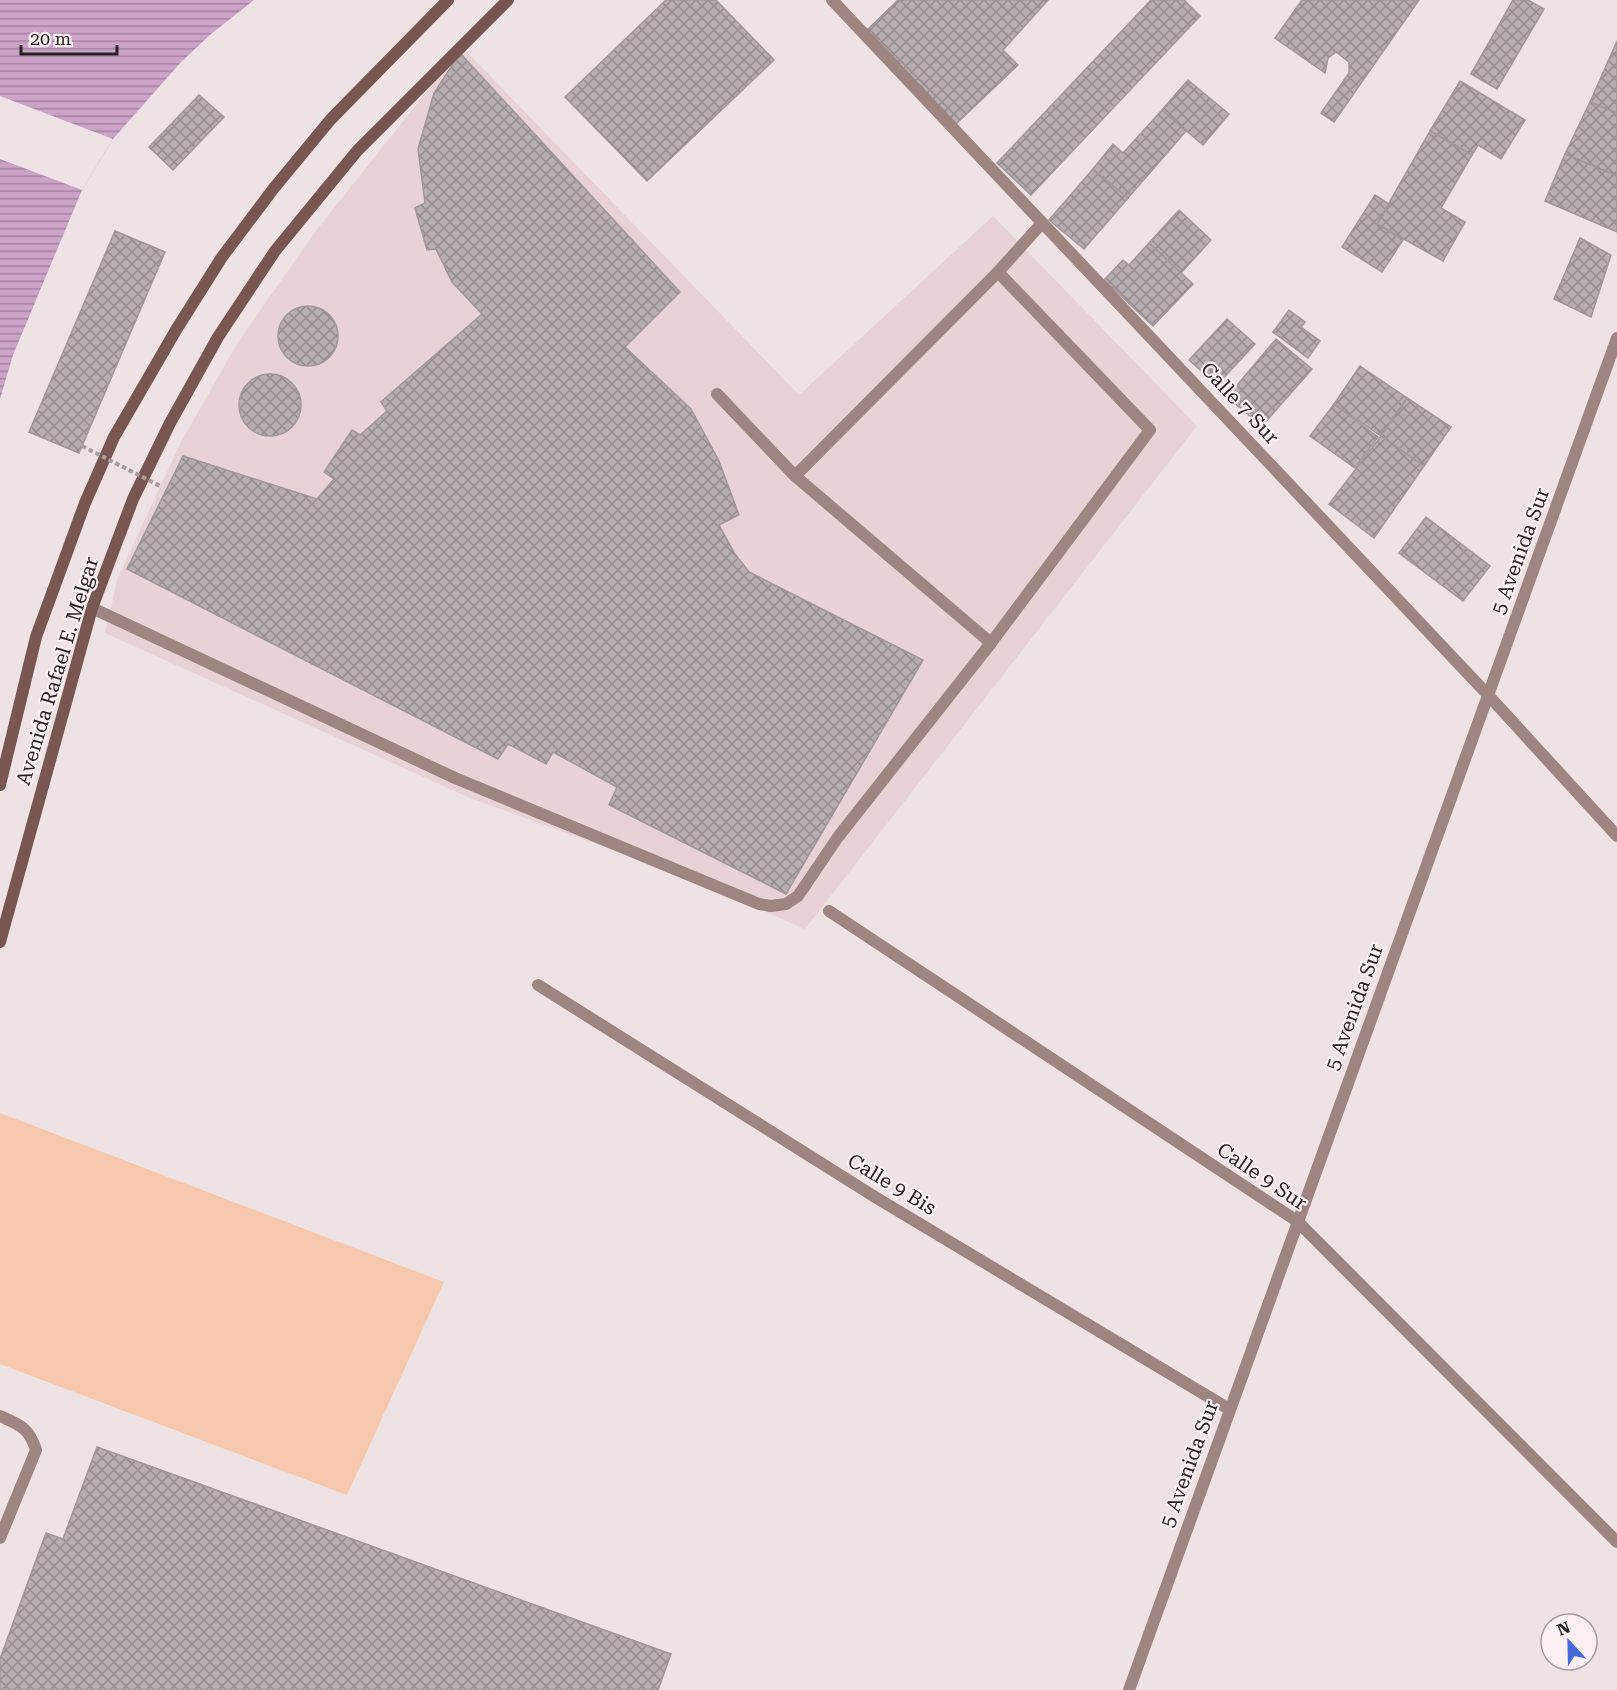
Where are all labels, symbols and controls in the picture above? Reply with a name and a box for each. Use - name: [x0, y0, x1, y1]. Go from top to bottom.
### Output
- scale bar: [21, 18, 117, 56]
- text: 20 m: [30, 28, 71, 49]
- street label: Calle 7 Sur: [1196, 357, 1284, 449]
- street label: 5 Avenida Sur: [1486, 484, 1554, 618]
- street label: Avenida Rafael E. Melgar: [11, 554, 103, 788]
- street label: 5 Avenida Sur: [1320, 940, 1388, 1074]
- street label: Calle 9 Sur: [1213, 1137, 1311, 1215]
- street label: Calle 9 Bis: [843, 1148, 941, 1220]
- street label: 5 Avenida Sur: [1155, 1397, 1223, 1531]
- north arrow: [1539, 1612, 1599, 1672]
- text: N: [1554, 1617, 1573, 1640]

